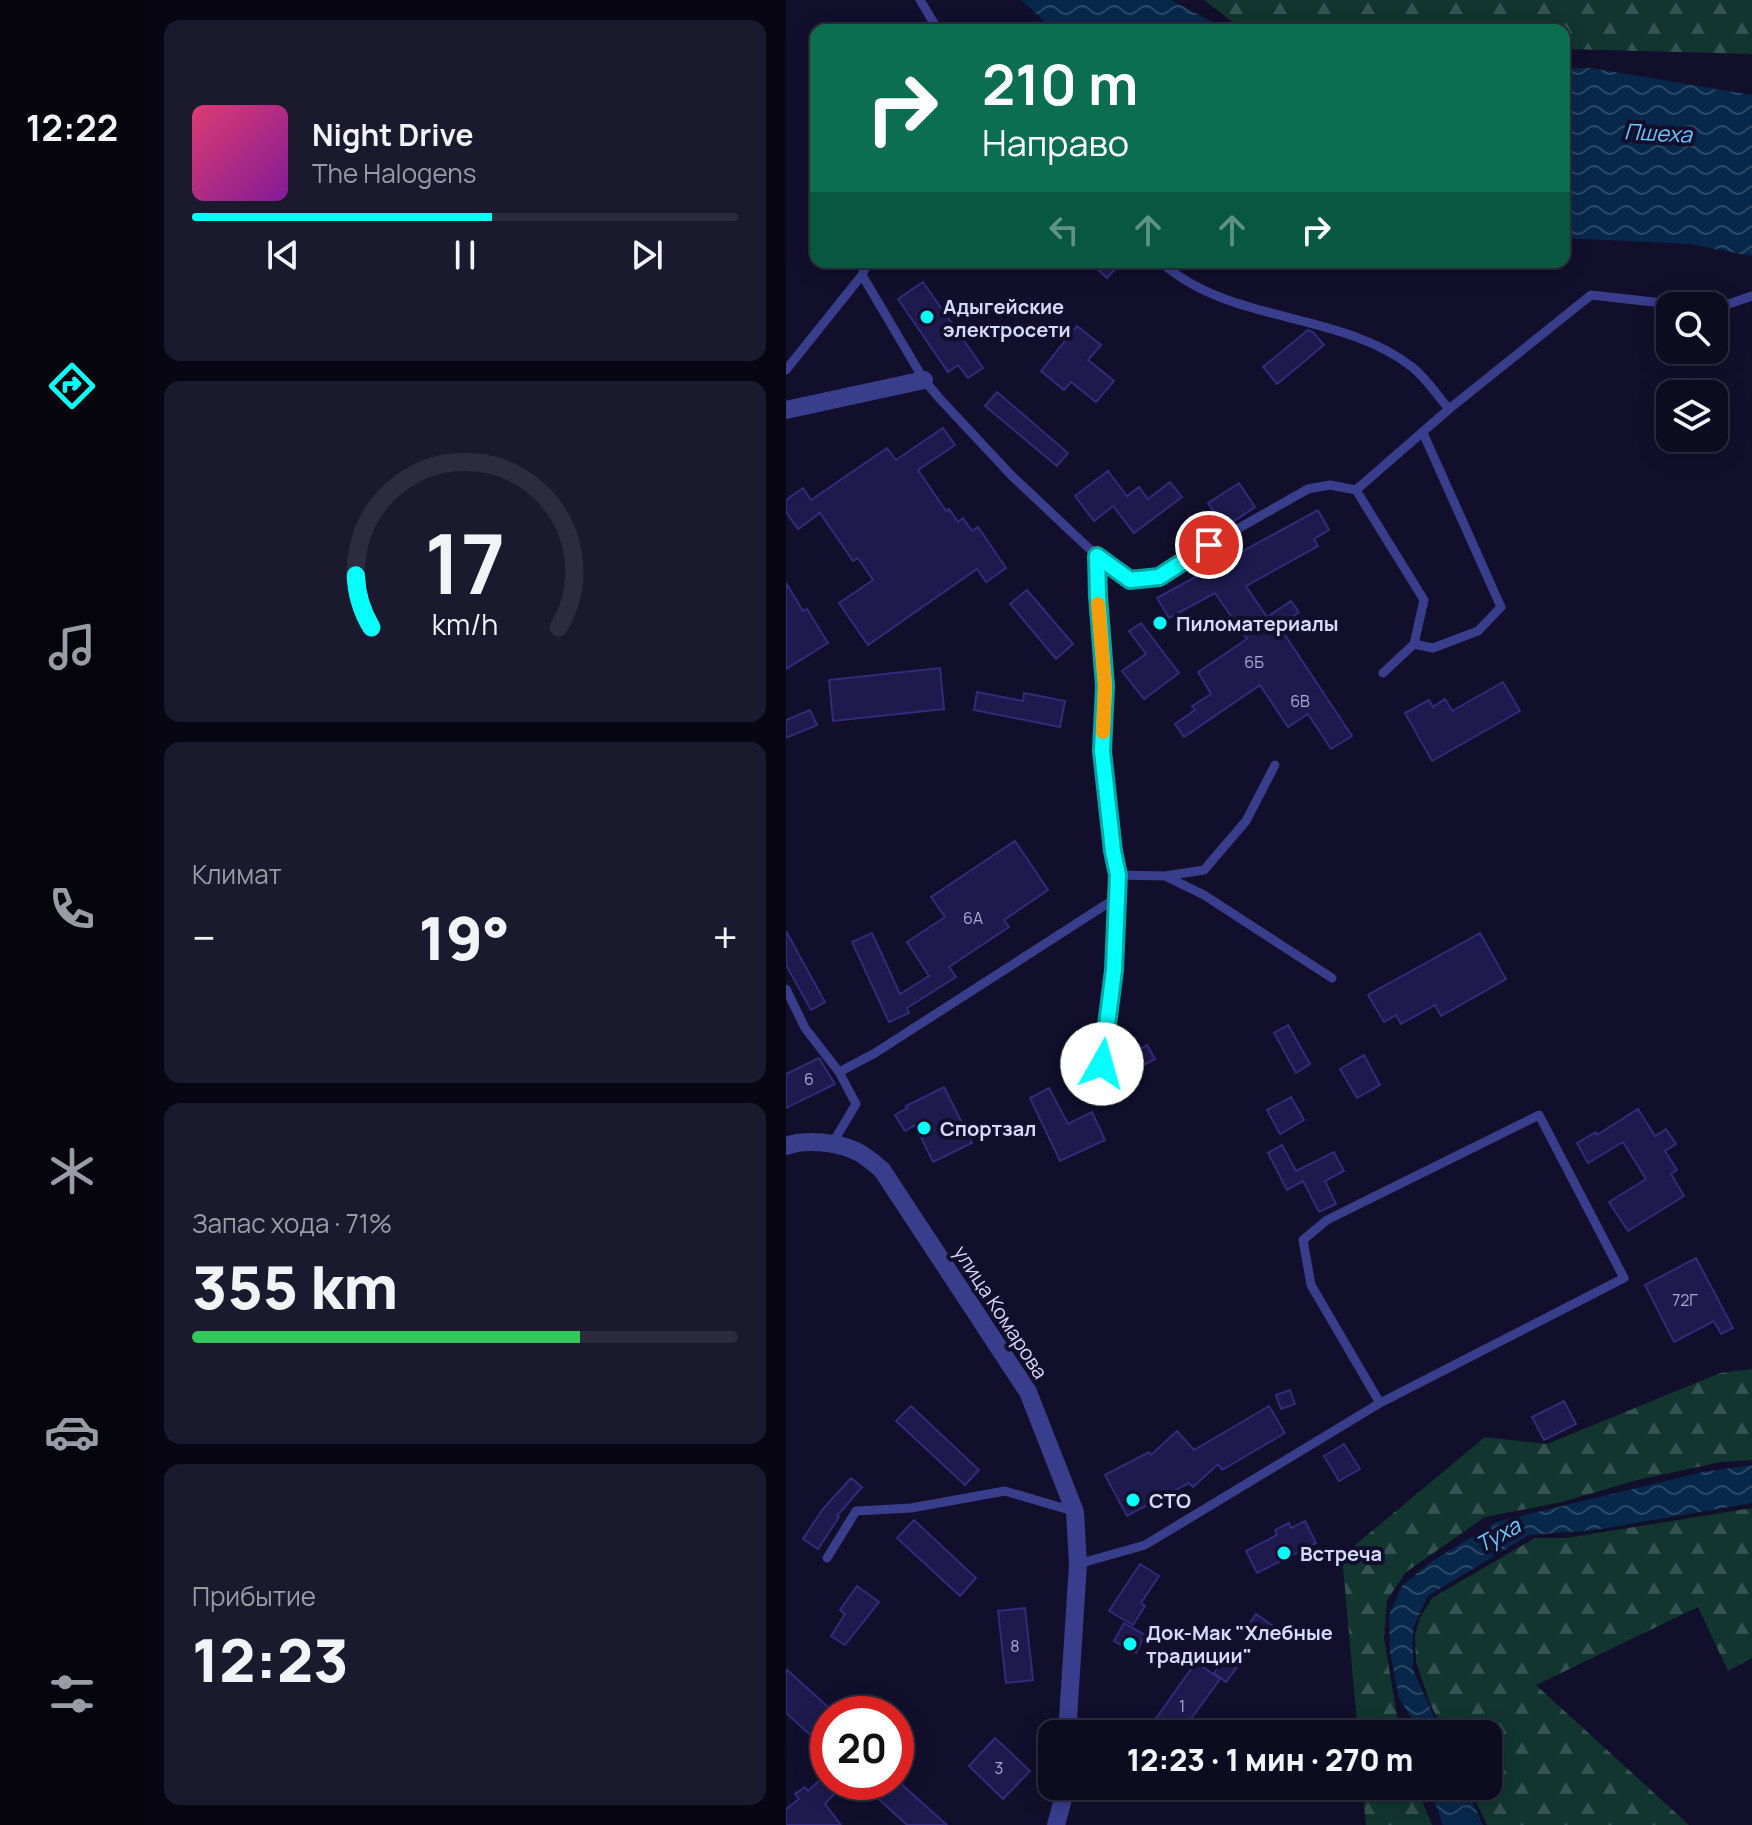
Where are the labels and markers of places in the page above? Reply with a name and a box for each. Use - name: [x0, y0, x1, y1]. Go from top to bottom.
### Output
- place label: Адыгейские электросети: [943, 293, 1071, 343]
- marker: Адыгейские электросети: [918, 308, 936, 326]
- pin: [1175, 511, 1243, 579]
- place label: Пиломатериалы: [1176, 610, 1339, 637]
- marker: Пиломатериалы: [1151, 614, 1169, 632]
- place label: Спортзал: [940, 1115, 1036, 1142]
- marker: Спортзал: [915, 1119, 933, 1137]
- place label: СТО: [1149, 1487, 1191, 1514]
- marker: СТО: [1124, 1491, 1142, 1509]
- place label: Встреча: [1300, 1540, 1382, 1567]
- marker: Встреча: [1275, 1544, 1293, 1562]
- place label: Док-Мак "Хлебные традиции": [1146, 1619, 1333, 1669]
- marker: Док-Мак "Хлебные традиции": [1121, 1635, 1139, 1653]

